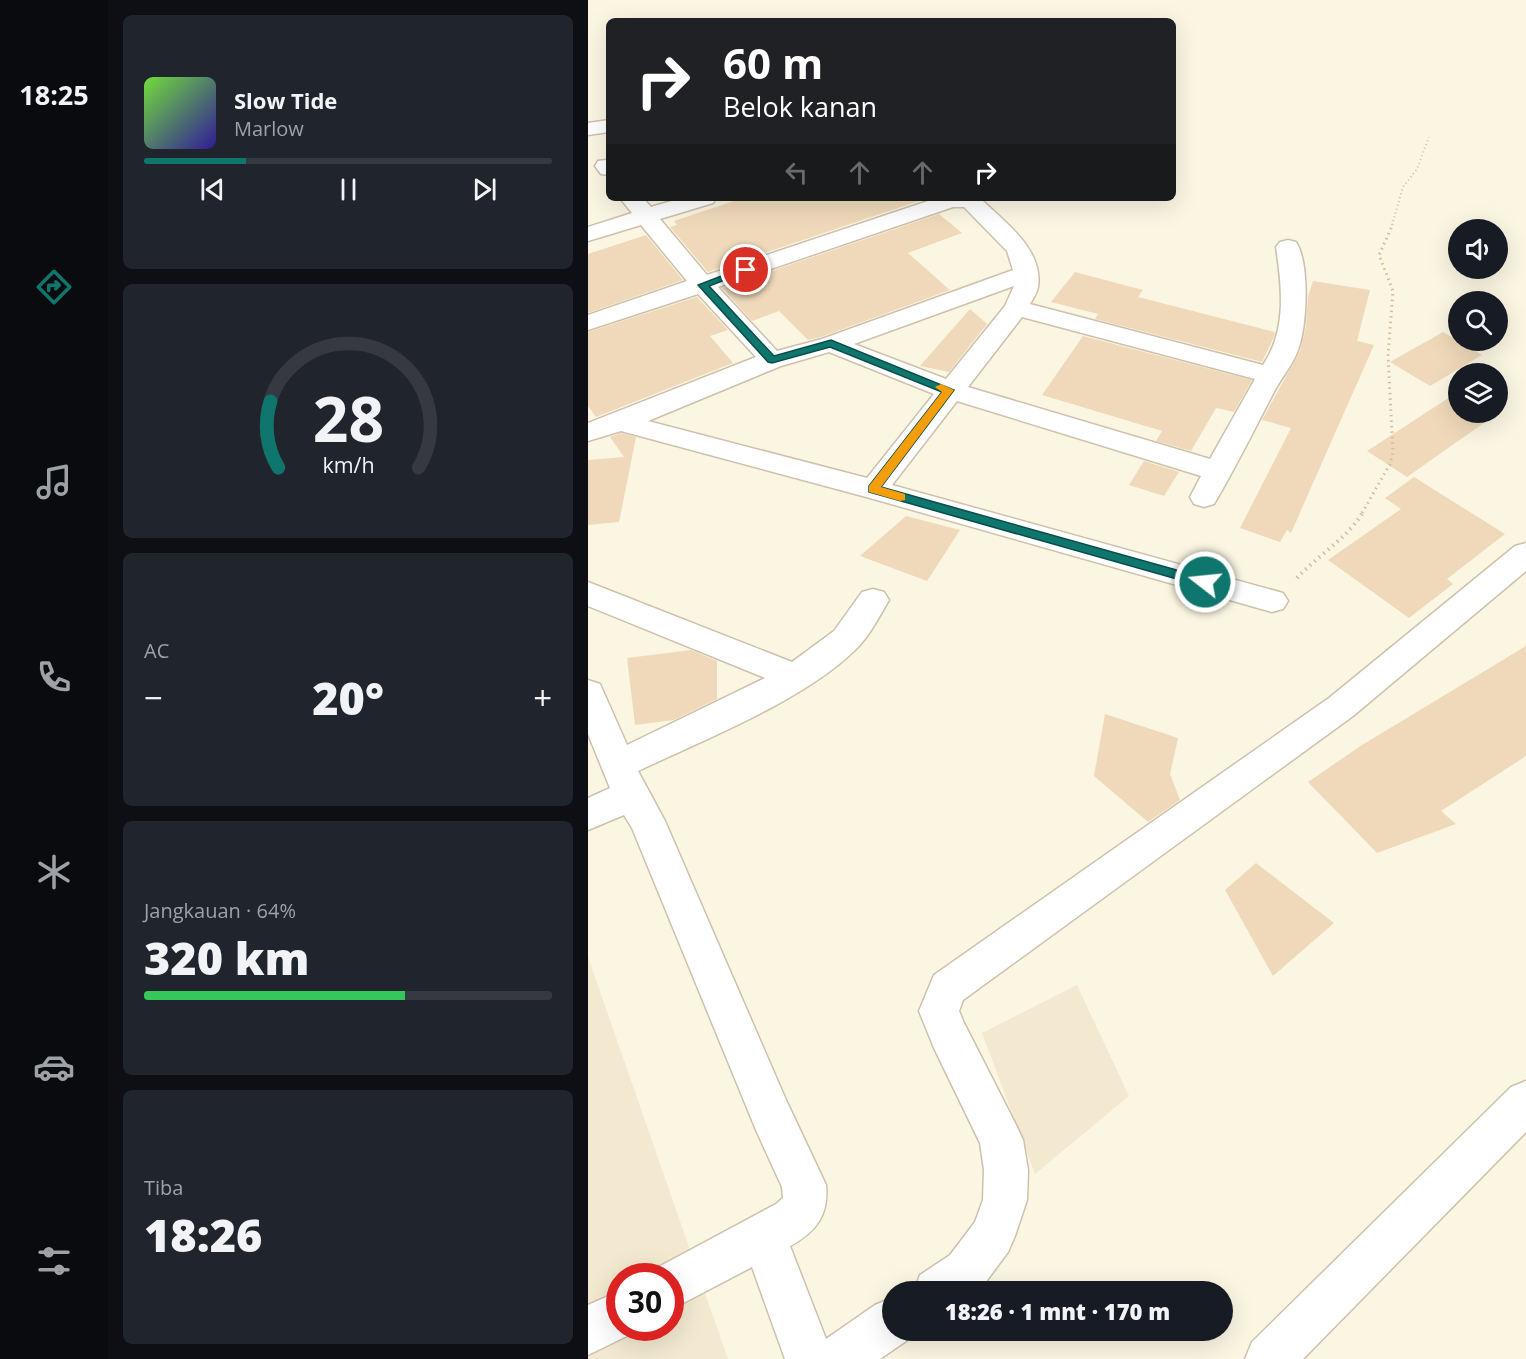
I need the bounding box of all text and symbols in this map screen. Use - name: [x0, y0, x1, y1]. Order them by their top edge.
- text: 60 m: [723, 34, 823, 91]
- icon: right: [624, 42, 702, 120]
- text: 18:25: [19, 76, 89, 113]
- text: Slow Tide: [234, 85, 337, 115]
- text: Belok kanan: [723, 88, 877, 125]
- text: Marlow: [234, 115, 304, 142]
- icon: left: [780, 156, 813, 189]
- icon: ahead: [843, 156, 876, 189]
- icon: ahead: [906, 156, 939, 189]
- icon: right: [969, 156, 1002, 189]
- icon: previous: [196, 173, 229, 206]
- icon: pause: [332, 173, 365, 206]
- icon: next: [468, 173, 501, 206]
- map controls: [1448, 219, 1508, 423]
- button: sound: [1448, 219, 1508, 279]
- pin: [720, 244, 771, 295]
- icon: arrive: [729, 253, 762, 286]
- icon: directions: [33, 266, 75, 308]
- button: search: [1448, 291, 1508, 351]
- button: layers: [1448, 363, 1508, 423]
- text: 28: [312, 375, 384, 460]
- text: km/h: [322, 450, 374, 479]
- icon: music: [33, 461, 75, 503]
- position arrow: [1173, 550, 1237, 614]
- text: AC: [144, 637, 169, 664]
- icon: phone: [33, 656, 75, 698]
- text: 20°: [312, 667, 384, 728]
- text: −: [144, 675, 163, 720]
- text: +: [533, 675, 552, 720]
- icon: climate: [33, 851, 75, 893]
- text: Jangkauan · 64%: [144, 897, 296, 924]
- text: 320 km: [144, 927, 309, 988]
- icon: car: [33, 1046, 75, 1088]
- text: Tiba: [144, 1174, 183, 1201]
- text: 18:26: [144, 1204, 262, 1265]
- icon: filters: [33, 1240, 75, 1282]
- speed limit sign: 30: [606, 1263, 684, 1341]
- text: 18:26 · 1 mnt · 170 m: [945, 1296, 1170, 1326]

